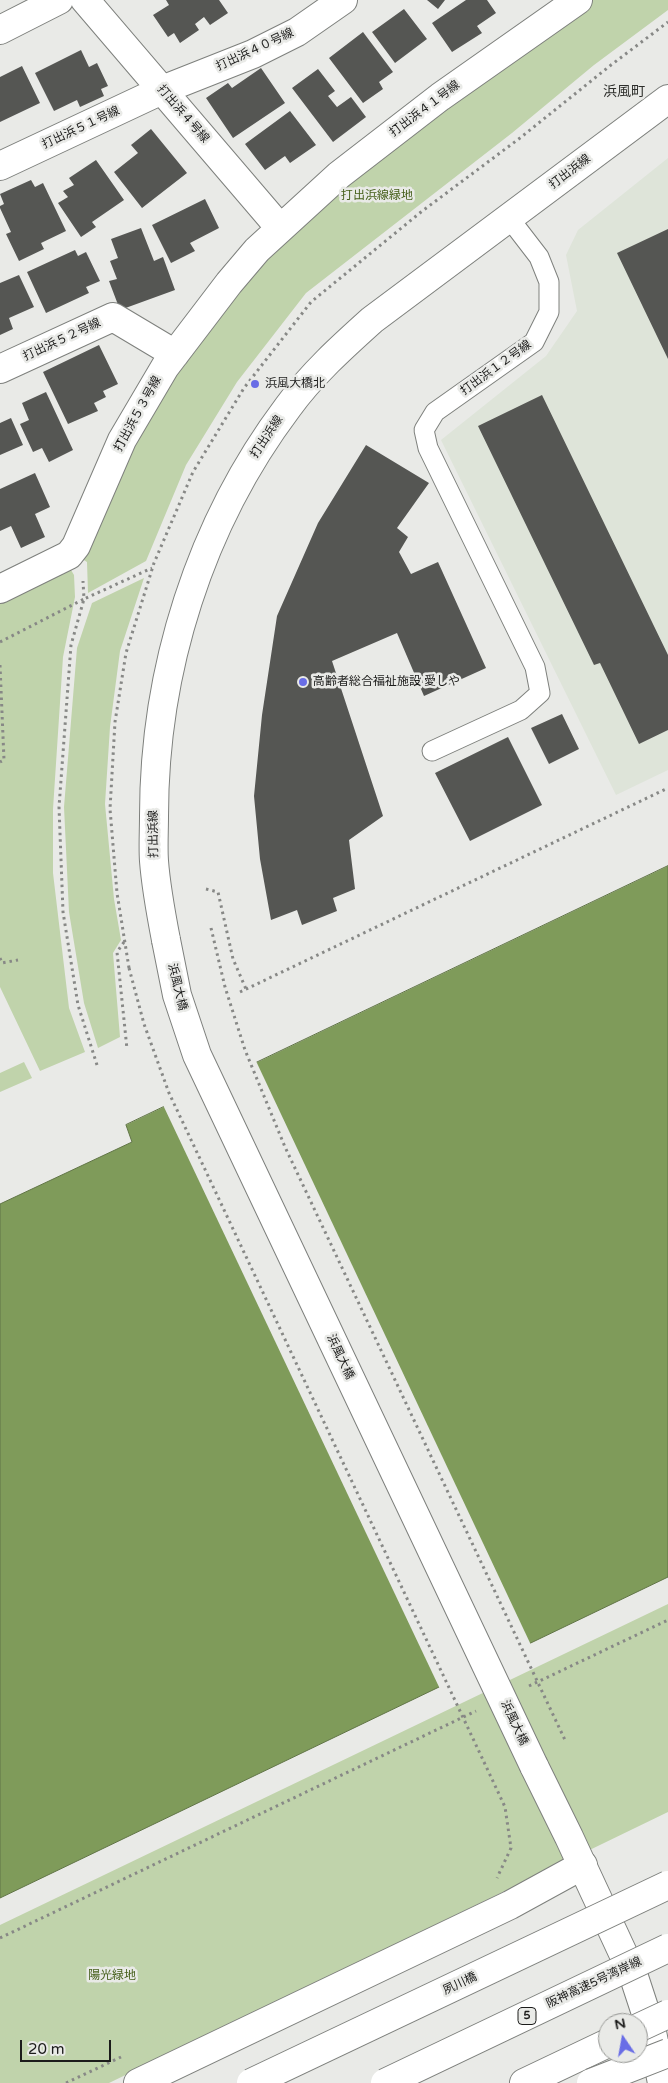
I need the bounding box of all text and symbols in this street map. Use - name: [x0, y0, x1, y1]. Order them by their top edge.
- street label: 打出浜４０号線: [214, 26, 296, 74]
- street label: 打出浜４１号線: [387, 78, 463, 140]
- street label: 打出浜４号線: [154, 82, 212, 146]
- district label: 浜風町: [603, 84, 645, 100]
- street label: 打出浜５１号線: [40, 104, 122, 152]
- street label: 打出浜線: [546, 152, 594, 192]
- park label: 打出浜線緑地: [341, 189, 413, 203]
- street label: 打出浜５２号線: [21, 316, 103, 364]
- street label: 打出浜１２号線: [458, 337, 534, 399]
- street label: 打出浜５３号線: [111, 374, 165, 454]
- place label: 浜風大橋北: [265, 377, 325, 391]
- marker: 浜風大橋北: [249, 378, 261, 390]
- street label: 打出浜線: [248, 413, 286, 461]
- place label: 高齢者総合福祉施設 愛しや: [313, 675, 460, 689]
- marker: 高齢者総合福祉施設 愛しや: [297, 676, 309, 688]
- street label: 打出浜線: [146, 810, 162, 858]
- street label: 浜風大橋: [164, 962, 190, 1012]
- street label: 浜風大橋: [323, 1332, 357, 1382]
- street label: 浜風大橋: [497, 1698, 531, 1748]
- street label: 阪神高速5号湾岸線: [544, 1955, 644, 2011]
- park label: 陽光緑地: [88, 1969, 136, 1983]
- street label: 夙川橋: [441, 1970, 479, 1998]
- road number: 5: [518, 2008, 536, 2024]
- north arrow: [598, 2013, 648, 2063]
- text: N: [613, 2014, 627, 2033]
- scale bar: [22, 2030, 114, 2062]
- text: 20 m: [28, 2040, 65, 2058]

